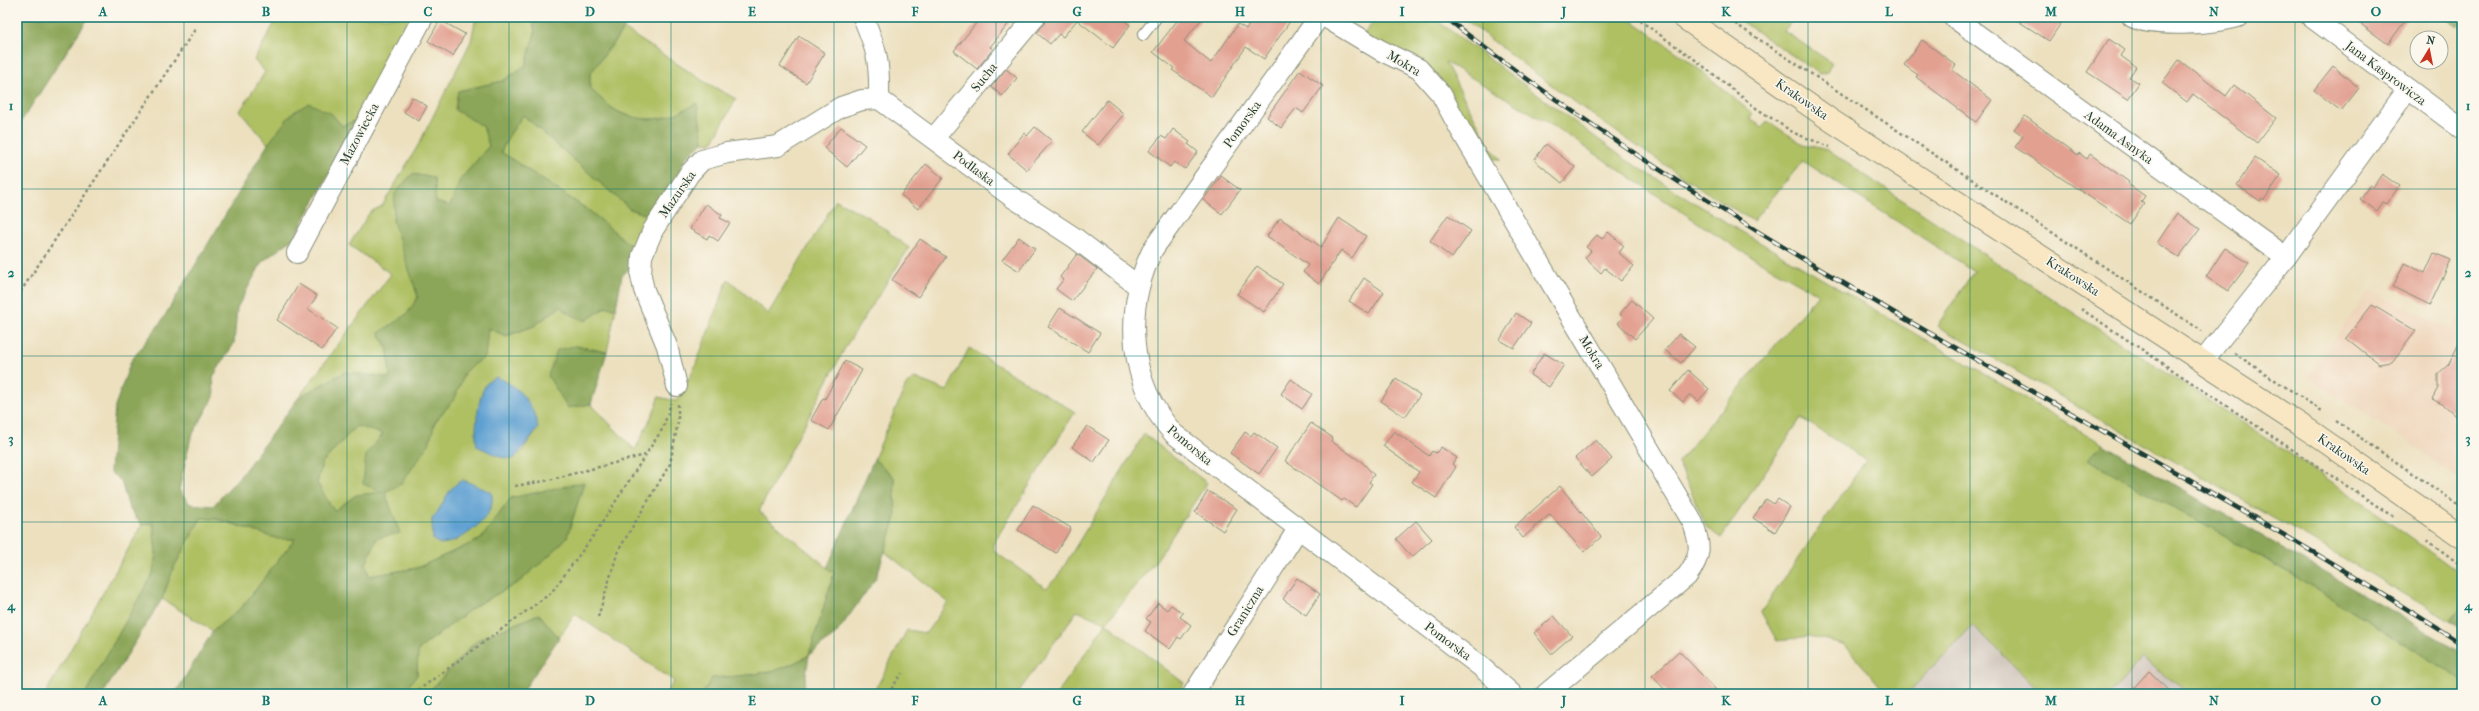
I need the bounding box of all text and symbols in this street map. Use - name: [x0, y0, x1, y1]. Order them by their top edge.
- text: A: [98, 4, 108, 19]
- text: B: [262, 4, 271, 19]
- text: C: [424, 4, 433, 19]
- text: D: [585, 4, 595, 19]
- text: E: [748, 4, 756, 19]
- text: F: [911, 4, 919, 19]
- text: G: [1072, 4, 1082, 19]
- text: H: [1235, 4, 1246, 19]
- text: I: [1399, 4, 1405, 19]
- text: J: [1560, 4, 1567, 20]
- text: K: [1721, 4, 1732, 19]
- text: L: [1885, 4, 1894, 19]
- text: M: [2044, 4, 2057, 19]
- text: N: [2209, 4, 2219, 19]
- text: O: [2371, 4, 2381, 19]
- north arrow: [2409, 30, 2449, 70]
- text: N: [2425, 34, 2437, 48]
- street label: Jana Kasprowicza: [2342, 37, 2430, 109]
- street label: Mokra: [1384, 47, 1424, 79]
- street label: Sucha: [968, 59, 1001, 95]
- street label: Krakowska: [1773, 75, 1832, 123]
- street label: Pomorska: [1220, 97, 1265, 150]
- text: 1: [9, 98, 14, 113]
- text: 1: [2466, 98, 2471, 113]
- street label: Mazowiecka: [336, 99, 382, 168]
- street label: Adama Asnyka: [2081, 107, 2157, 167]
- street label: Podlaska: [950, 147, 999, 189]
- street label: Mazurska: [655, 167, 699, 220]
- street label: Krakowska: [2043, 253, 2103, 299]
- text: 2: [8, 265, 15, 280]
- text: 2: [2465, 265, 2472, 280]
- street label: Mokra: [1576, 332, 1608, 372]
- street label: Pomorska: [1164, 422, 1216, 469]
- street label: Krakowska: [2315, 430, 2374, 478]
- text: 3: [8, 431, 14, 447]
- text: 3: [2465, 431, 2471, 447]
- street label: Graniczna: [1224, 582, 1267, 639]
- text: 4: [6, 598, 16, 614]
- text: 4: [2463, 598, 2473, 614]
- street label: Pomorska: [1422, 619, 1475, 664]
- text: A: [98, 693, 108, 708]
- text: B: [262, 693, 271, 708]
- text: C: [424, 693, 433, 708]
- text: D: [585, 693, 595, 708]
- text: E: [748, 693, 756, 708]
- text: F: [911, 693, 919, 708]
- text: G: [1072, 693, 1082, 708]
- text: H: [1235, 693, 1246, 708]
- text: I: [1399, 693, 1405, 708]
- text: J: [1560, 693, 1567, 709]
- text: K: [1721, 693, 1732, 708]
- text: L: [1885, 693, 1894, 708]
- text: M: [2044, 693, 2057, 708]
- text: N: [2209, 693, 2219, 708]
- text: O: [2371, 693, 2381, 708]

